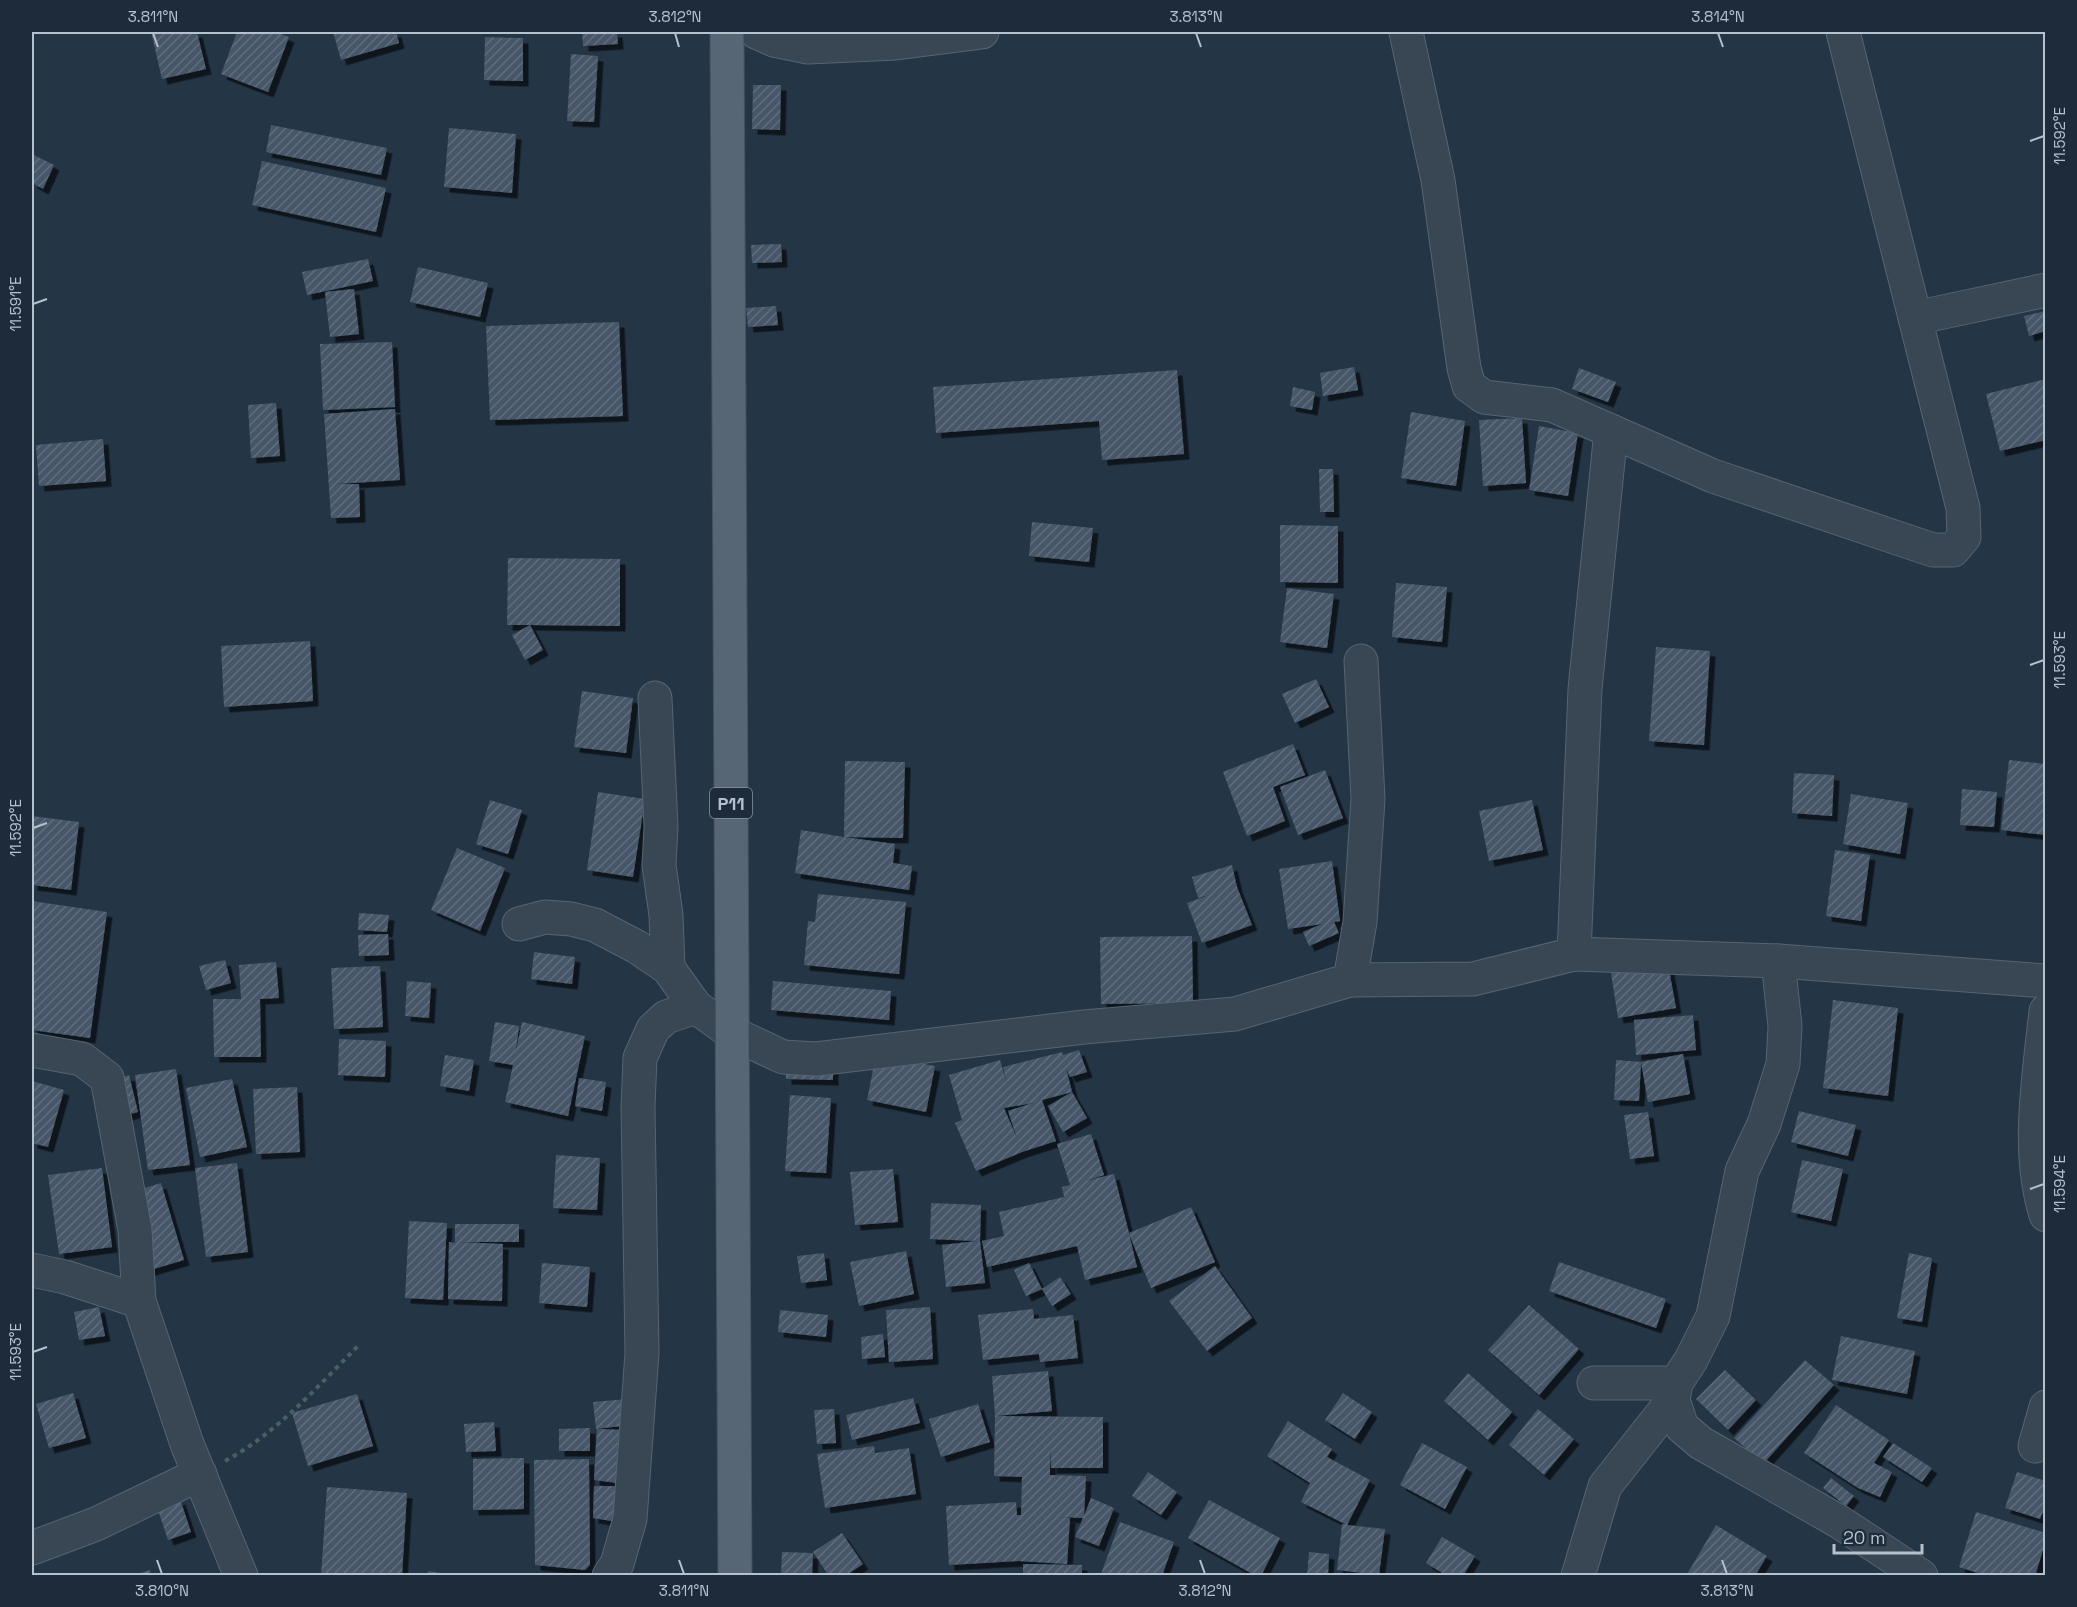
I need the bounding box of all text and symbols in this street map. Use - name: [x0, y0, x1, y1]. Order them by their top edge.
- text: 3.811°N: [128, 7, 178, 26]
- text: 3.812°N: [648, 7, 702, 26]
- text: 3.813°N: [1169, 7, 1223, 26]
- text: 3.814°N: [1691, 7, 1745, 26]
- text: 11.592°E: [2050, 107, 2069, 165]
- text: 11.591°E: [6, 277, 25, 331]
- text: 11.593°E: [2050, 631, 2069, 689]
- road number: P11: [710, 788, 752, 818]
- text: 11.592°E: [6, 799, 25, 857]
- text: 11.594°E: [2050, 1155, 2069, 1213]
- text: 11.593°E: [6, 1323, 25, 1381]
- scale bar: [1834, 1517, 1922, 1555]
- text: 20 m: [1843, 1526, 1886, 1549]
- text: 3.810°N: [135, 1581, 189, 1600]
- text: 3.811°N: [659, 1581, 709, 1600]
- text: 3.812°N: [1178, 1581, 1232, 1600]
- text: 3.813°N: [1700, 1581, 1754, 1600]

